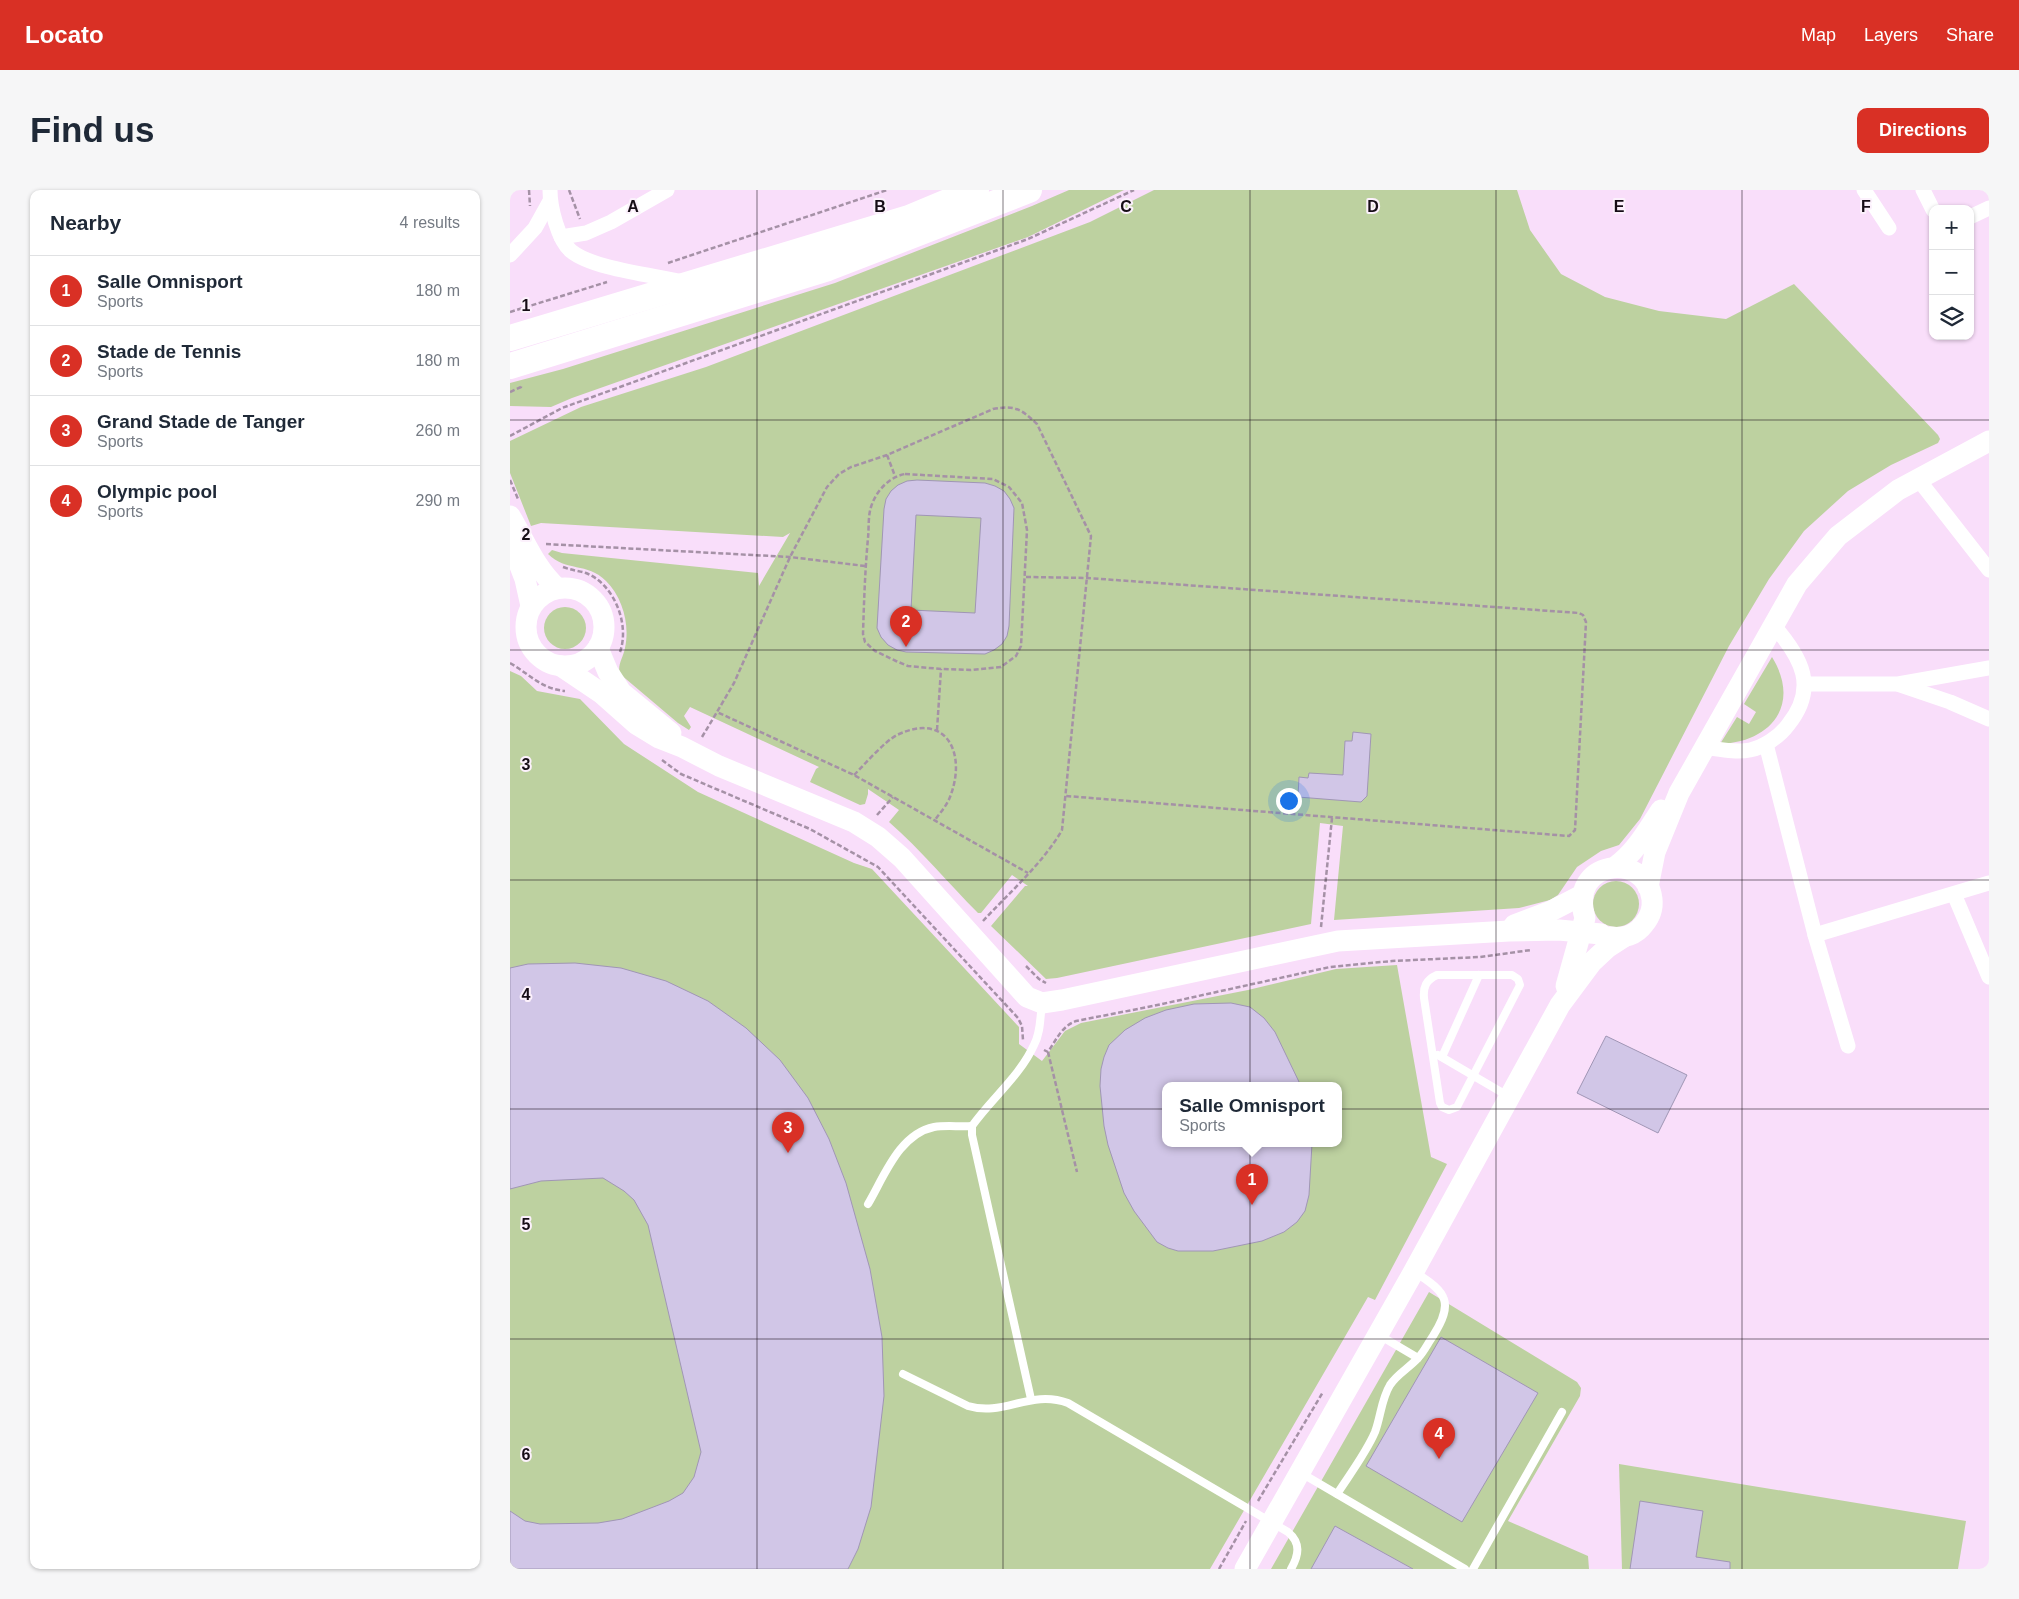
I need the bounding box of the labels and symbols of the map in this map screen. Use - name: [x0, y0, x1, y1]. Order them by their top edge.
- text: A: [627, 198, 639, 215]
- text: B: [874, 198, 886, 215]
- text: C: [1120, 198, 1132, 215]
- text: D: [1367, 198, 1379, 215]
- text: E: [1614, 198, 1625, 215]
- text: F: [1861, 198, 1871, 215]
- text: 1: [522, 297, 531, 314]
- text: 2: [522, 526, 531, 543]
- pin: 2: [890, 606, 922, 647]
- text: 3: [522, 756, 531, 773]
- your location: [1276, 788, 1302, 814]
- text: 4: [522, 986, 531, 1003]
- pin: 3: [772, 1112, 804, 1153]
- pin: 1: [1236, 1164, 1268, 1205]
- text: 5: [522, 1216, 531, 1233]
- pin: 4: [1423, 1418, 1455, 1459]
- text: 6: [522, 1446, 531, 1463]

